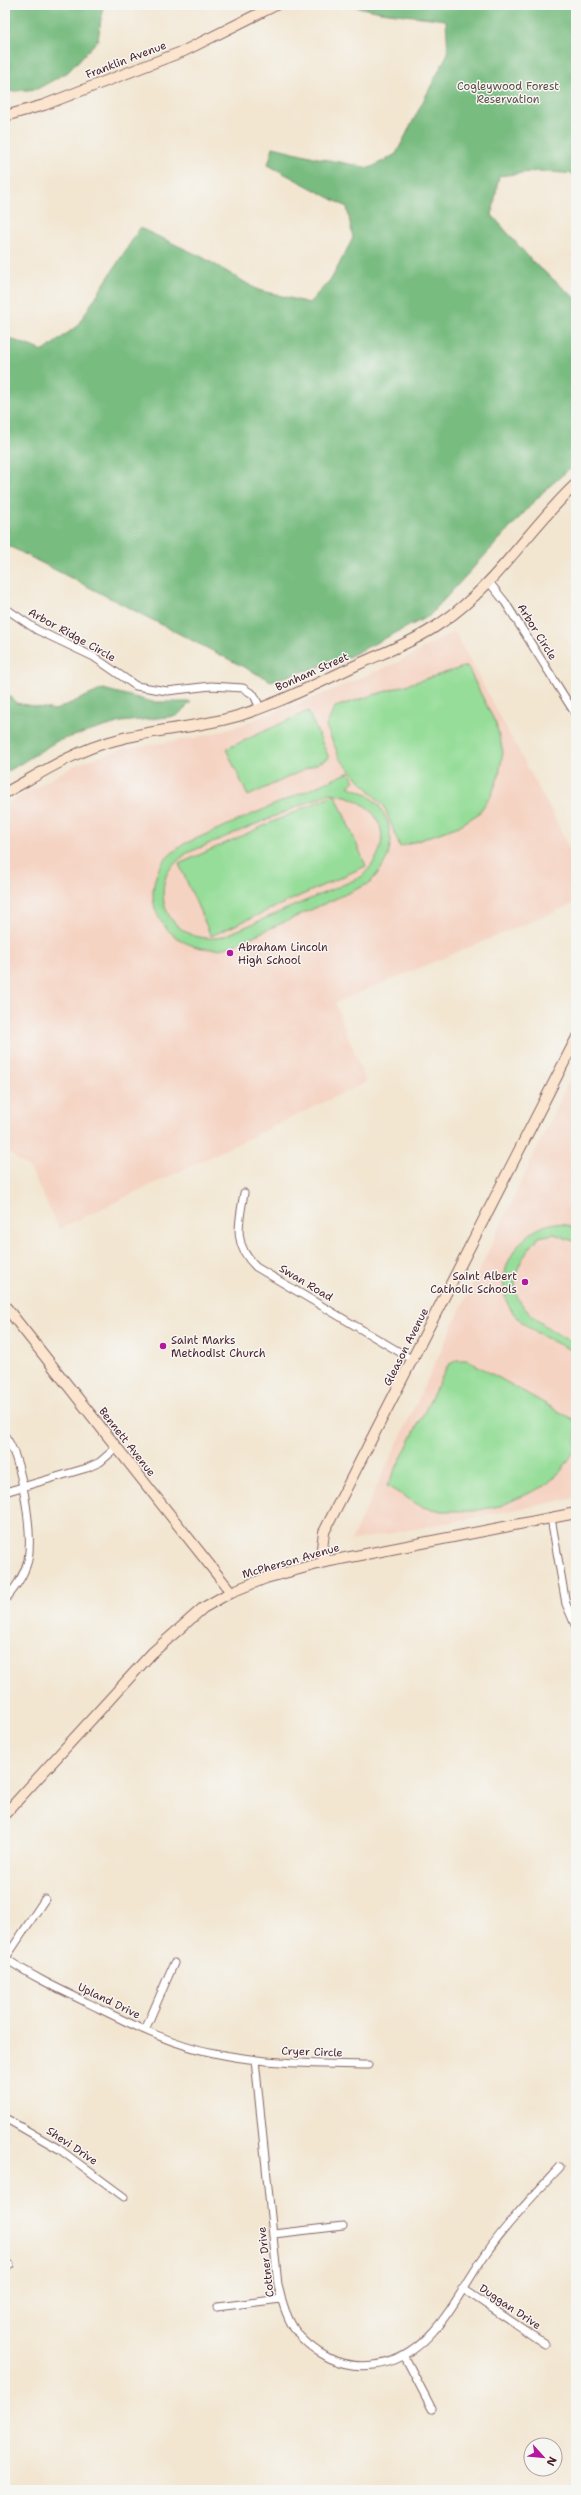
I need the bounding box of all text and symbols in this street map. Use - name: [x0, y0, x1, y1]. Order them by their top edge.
- street label: Franklin Avenue: [83, 38, 169, 82]
- park label: Cogleywood Forest Reservation: [457, 79, 559, 107]
- street label: Arbor Circle: [514, 601, 560, 663]
- street label: Arbor Ridge Circle: [26, 605, 118, 665]
- street label: Bonham Street: [273, 649, 351, 695]
- place label: Abraham Lincoln High School: [238, 940, 328, 968]
- marker: Abraham Lincoln High School: [225, 948, 235, 958]
- street label: Swan Road: [276, 1261, 336, 1305]
- place label: Saint Albert Catholic Schools: [430, 1269, 517, 1297]
- marker: Saint Albert Catholic Schools: [520, 1277, 530, 1287]
- street label: Gleason Avenue: [380, 1305, 432, 1389]
- place label: Saint Marks Methodist Church: [171, 1333, 266, 1361]
- marker: Saint Marks Methodist Church: [158, 1341, 168, 1351]
- street label: Bennett Avenue: [95, 1404, 159, 1480]
- street label: McPherson Avenue: [241, 1540, 341, 1582]
- street label: Upland Drive: [75, 1979, 143, 2023]
- street label: Cryer Circle: [281, 2043, 343, 2061]
- street label: Shevi Drive: [44, 2123, 100, 2169]
- street label: Cottner Drive: [254, 2226, 278, 2298]
- street label: Duggan Drive: [476, 2281, 544, 2333]
- north arrow: [523, 2437, 563, 2477]
- text: N: [543, 2454, 560, 2469]

